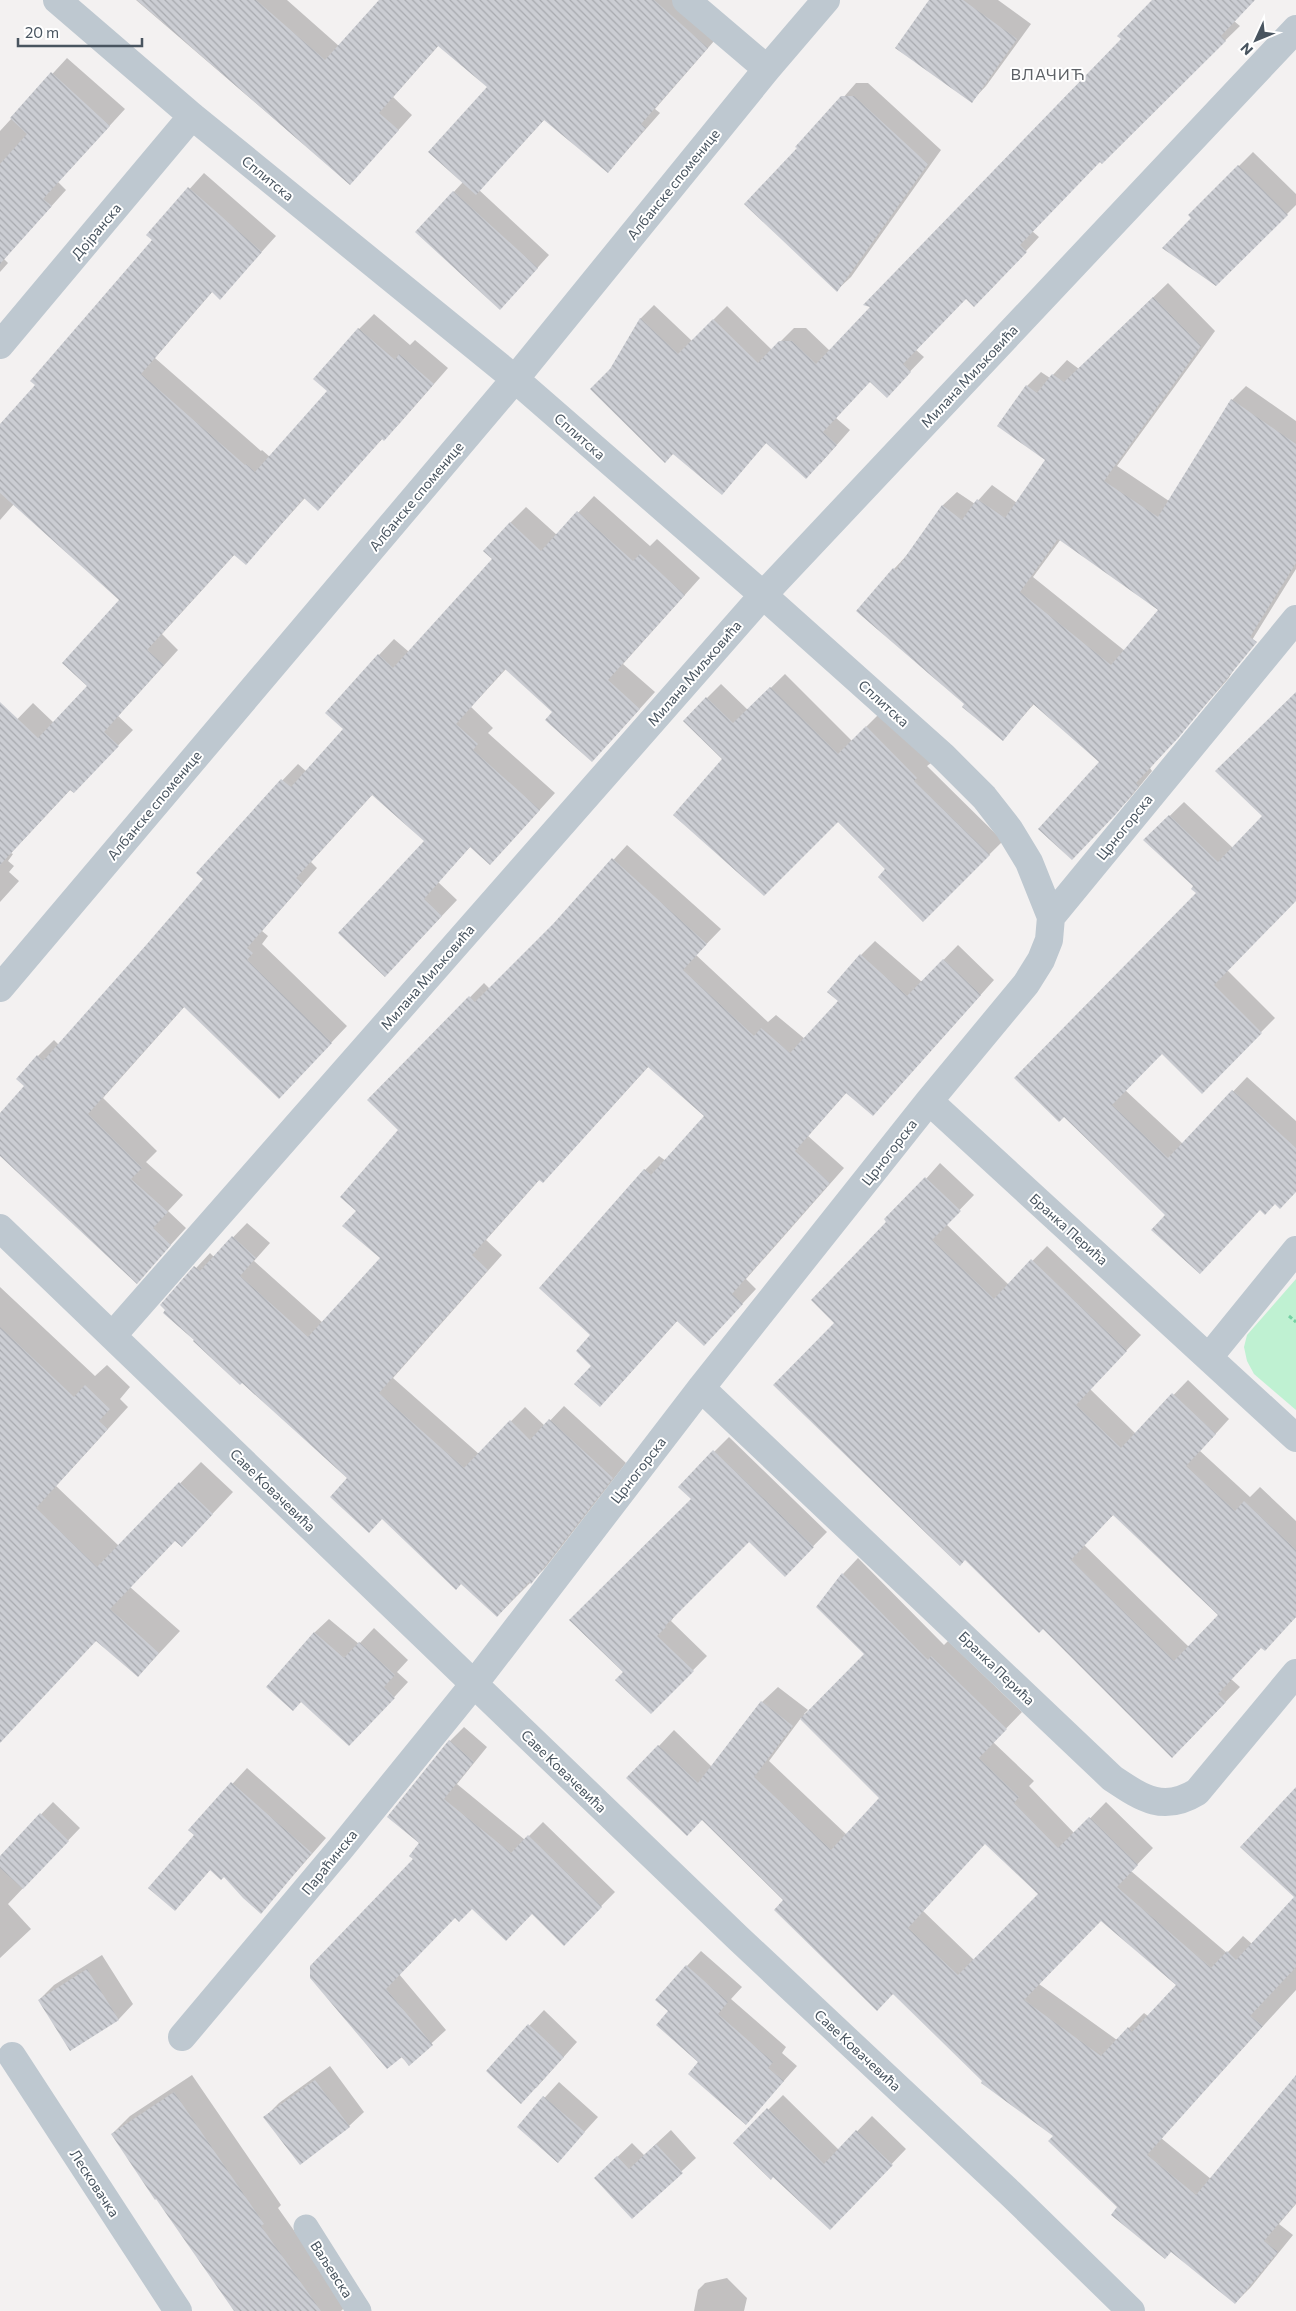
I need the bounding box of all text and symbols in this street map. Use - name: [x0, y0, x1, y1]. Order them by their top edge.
- scale bar: [18, 15, 141, 47]
- north arrow: [1231, 15, 1281, 65]
- text: 20 m: [25, 23, 59, 41]
- text: N: [1237, 40, 1256, 59]
- district label: ВЛАЧИЋ: [1011, 64, 1085, 83]
- street label: Албанске споменице: [623, 125, 723, 243]
- street label: Сплитска: [239, 152, 297, 204]
- street label: Дојранска: [68, 199, 124, 263]
- street label: Милана Миљковића: [917, 321, 1021, 431]
- street label: Сплитска: [551, 409, 609, 463]
- street label: Албанске споменице: [365, 438, 467, 554]
- street label: Милана Миљковића: [644, 617, 744, 729]
- street label: Сплитска: [855, 676, 913, 730]
- street label: Албанске споменице: [103, 747, 205, 863]
- street label: Црногорска: [1092, 791, 1156, 863]
- street label: Милана Миљковића: [377, 921, 477, 1033]
- street label: Црногорска: [858, 1115, 920, 1189]
- street label: Бранка Перића: [1027, 1190, 1111, 1268]
- street label: Црногорска: [607, 1433, 669, 1507]
- street label: Саве Ковачевића: [227, 1445, 319, 1535]
- street label: Бранка Перића: [956, 1628, 1038, 1708]
- street label: Саве Ковачевића: [518, 1726, 610, 1816]
- street label: Параћинска: [298, 1826, 360, 1898]
- street label: Саве Ковачевића: [811, 2006, 905, 2094]
- street label: Лесковачка: [67, 2146, 123, 2220]
- street label: Ваљевска: [307, 2237, 357, 2301]

